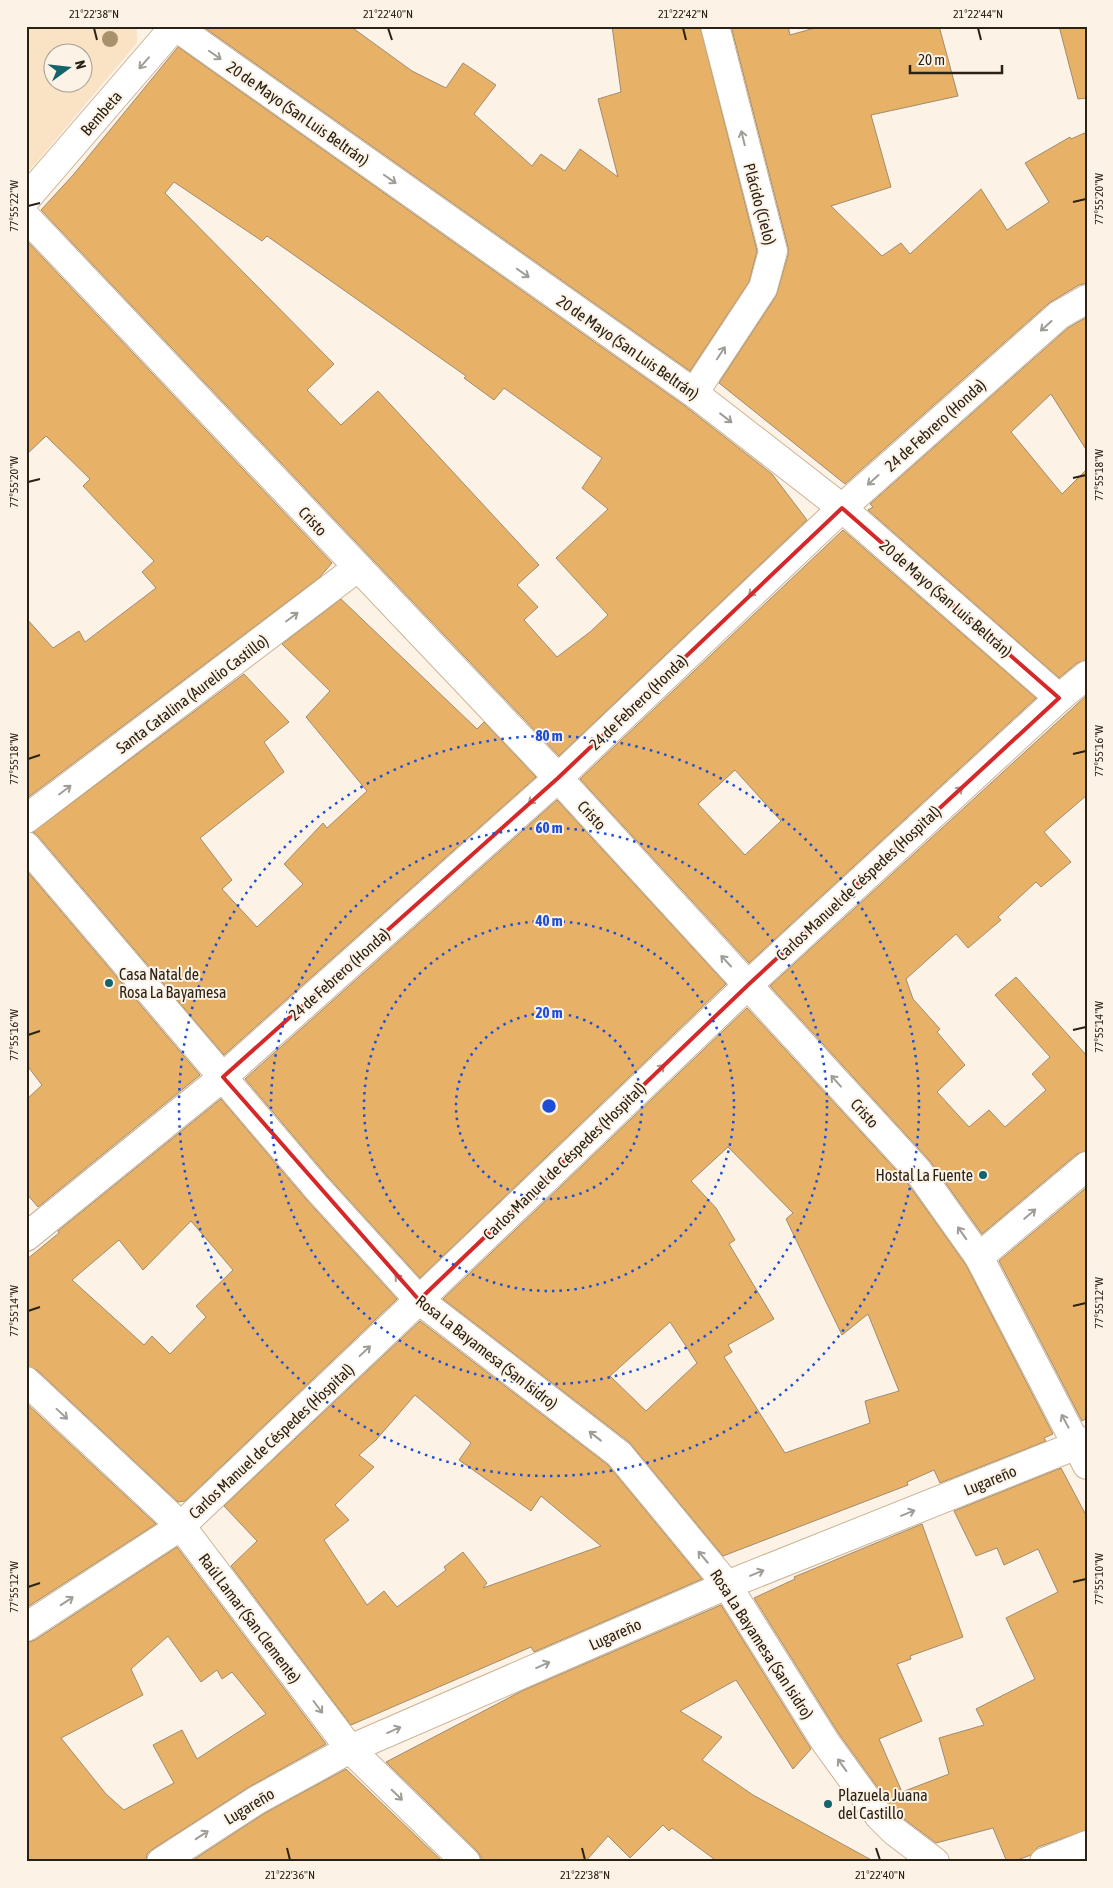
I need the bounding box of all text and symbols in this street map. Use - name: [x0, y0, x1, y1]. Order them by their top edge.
- text: 21°22'38"N: [69, 7, 119, 21]
- text: 21°22'40"N: [363, 7, 413, 21]
- text: 21°22'42"N: [658, 7, 708, 21]
- text: 21°22'44"N: [953, 7, 1003, 21]
- north arrow: [42, 42, 92, 92]
- scale bar: [910, 42, 1003, 74]
- one-way arrow: [208, 50, 222, 60]
- text: 20 m: [918, 51, 945, 68]
- one-way arrow: [138, 57, 149, 70]
- street label: 20 de Mayo (San Luis Beltrán): [223, 57, 373, 170]
- text: N: [72, 59, 89, 71]
- street label: Bembeta: [77, 87, 125, 139]
- one-way arrow: [738, 130, 747, 146]
- street label: Plácido (Cielo): [739, 161, 780, 247]
- text: 77°55'20"W: [1092, 173, 1106, 225]
- one-way arrow: [383, 174, 397, 184]
- text: 77°55'22"W: [7, 180, 21, 232]
- one-way arrow: [516, 268, 530, 278]
- street label: 20 de Mayo (San Luis Beltrán): [553, 291, 703, 404]
- one-way arrow: [1040, 320, 1053, 331]
- one-way arrow: [716, 346, 726, 360]
- street label: 24 de Febrero (Honda): [881, 375, 990, 476]
- one-way arrow: [719, 413, 732, 424]
- text: 77°55'18"W: [1092, 449, 1106, 501]
- text: 77°55'20"W: [7, 456, 21, 508]
- one-way arrow: [866, 475, 879, 486]
- street label: Cristo: [295, 503, 331, 539]
- street label: 20 de Mayo (San Luis Beltrán): [876, 536, 1016, 661]
- one-way arrow: [748, 585, 761, 597]
- one-way arrow: [285, 612, 298, 623]
- street label: Santa Catalina (Aurelio Castillo): [113, 631, 272, 758]
- street label: 24 de Febrero (Honda): [585, 651, 691, 754]
- text: 77°55'16"W: [1092, 725, 1106, 777]
- text: 80 m: [536, 727, 563, 744]
- text: 77°55'18"W: [7, 733, 21, 785]
- one-way arrow: [58, 784, 71, 795]
- one-way arrow: [951, 786, 964, 798]
- one-way arrow: [528, 793, 541, 805]
- street label: Cristo: [574, 797, 610, 833]
- street label: Carlos Manuel de Céspedes (Hospital): [772, 802, 945, 965]
- text: 60 m: [536, 819, 563, 836]
- text: 40 m: [535, 912, 563, 929]
- street label: 24 de Febrero (Honda): [285, 924, 394, 1025]
- one-way arrow: [720, 955, 732, 967]
- place label: Casa Natal de Rosa La Bayamesa: [119, 965, 226, 1002]
- marker: Casa Natal de Rosa La Bayamesa: [103, 977, 115, 989]
- text: 77°55'14"W: [1092, 1001, 1106, 1053]
- text: 20 m: [536, 1004, 563, 1021]
- text: 77°55'16"W: [7, 1009, 21, 1061]
- one-way arrow: [653, 1064, 666, 1076]
- one-way arrow: [830, 1075, 842, 1087]
- street label: Carlos Manuel de Céspedes (Hospital): [479, 1079, 650, 1244]
- street label: Cristo: [847, 1095, 883, 1131]
- centre of rings: [540, 1097, 558, 1115]
- place label: Hostal La Fuente: [875, 1166, 973, 1184]
- marker: Hostal La Fuente: [977, 1169, 989, 1181]
- one-way arrow: [1023, 1209, 1036, 1220]
- one-way arrow: [957, 1226, 967, 1240]
- one-way arrow: [395, 1273, 406, 1286]
- text: 77°55'12"W: [1092, 1277, 1106, 1329]
- text: 77°55'14"W: [7, 1285, 21, 1337]
- street label: Rosa La Bayamesa (San Isidro): [412, 1291, 561, 1414]
- one-way arrow: [359, 1345, 371, 1357]
- street label: Carlos Manuel de Céspedes (Hospital): [185, 1360, 358, 1523]
- one-way arrow: [55, 1408, 68, 1420]
- one-way arrow: [1060, 1414, 1069, 1429]
- one-way arrow: [588, 1431, 602, 1441]
- street label: Lugareño: [961, 1461, 1019, 1500]
- one-way arrow: [900, 1508, 915, 1517]
- street label: Raúl Lamar (San Clemente): [195, 1550, 305, 1687]
- one-way arrow: [698, 1550, 709, 1563]
- text: 77°55'10"W: [1092, 1553, 1106, 1605]
- text: 77°55'12"W: [7, 1561, 21, 1613]
- street label: Rosa La Bayamesa (San Isidro): [706, 1566, 817, 1723]
- one-way arrow: [749, 1568, 764, 1577]
- one-way arrow: [60, 1595, 74, 1606]
- street label: Lugareño: [586, 1615, 644, 1654]
- one-way arrow: [535, 1660, 550, 1670]
- one-way arrow: [312, 1700, 323, 1713]
- one-way arrow: [386, 1724, 401, 1734]
- one-way arrow: [836, 1758, 847, 1772]
- street label: Lugareño: [221, 1784, 278, 1829]
- place label: Plazuela Juana del Castillo: [838, 1786, 928, 1822]
- one-way arrow: [391, 1789, 404, 1801]
- marker: Plazuela Juana del Castillo: [822, 1798, 834, 1810]
- one-way arrow: [194, 1830, 208, 1840]
- text: 21°22'36"N: [265, 1868, 315, 1882]
- text: 21°22'38"N: [560, 1868, 610, 1882]
- text: 21°22'40"N: [855, 1868, 905, 1882]

